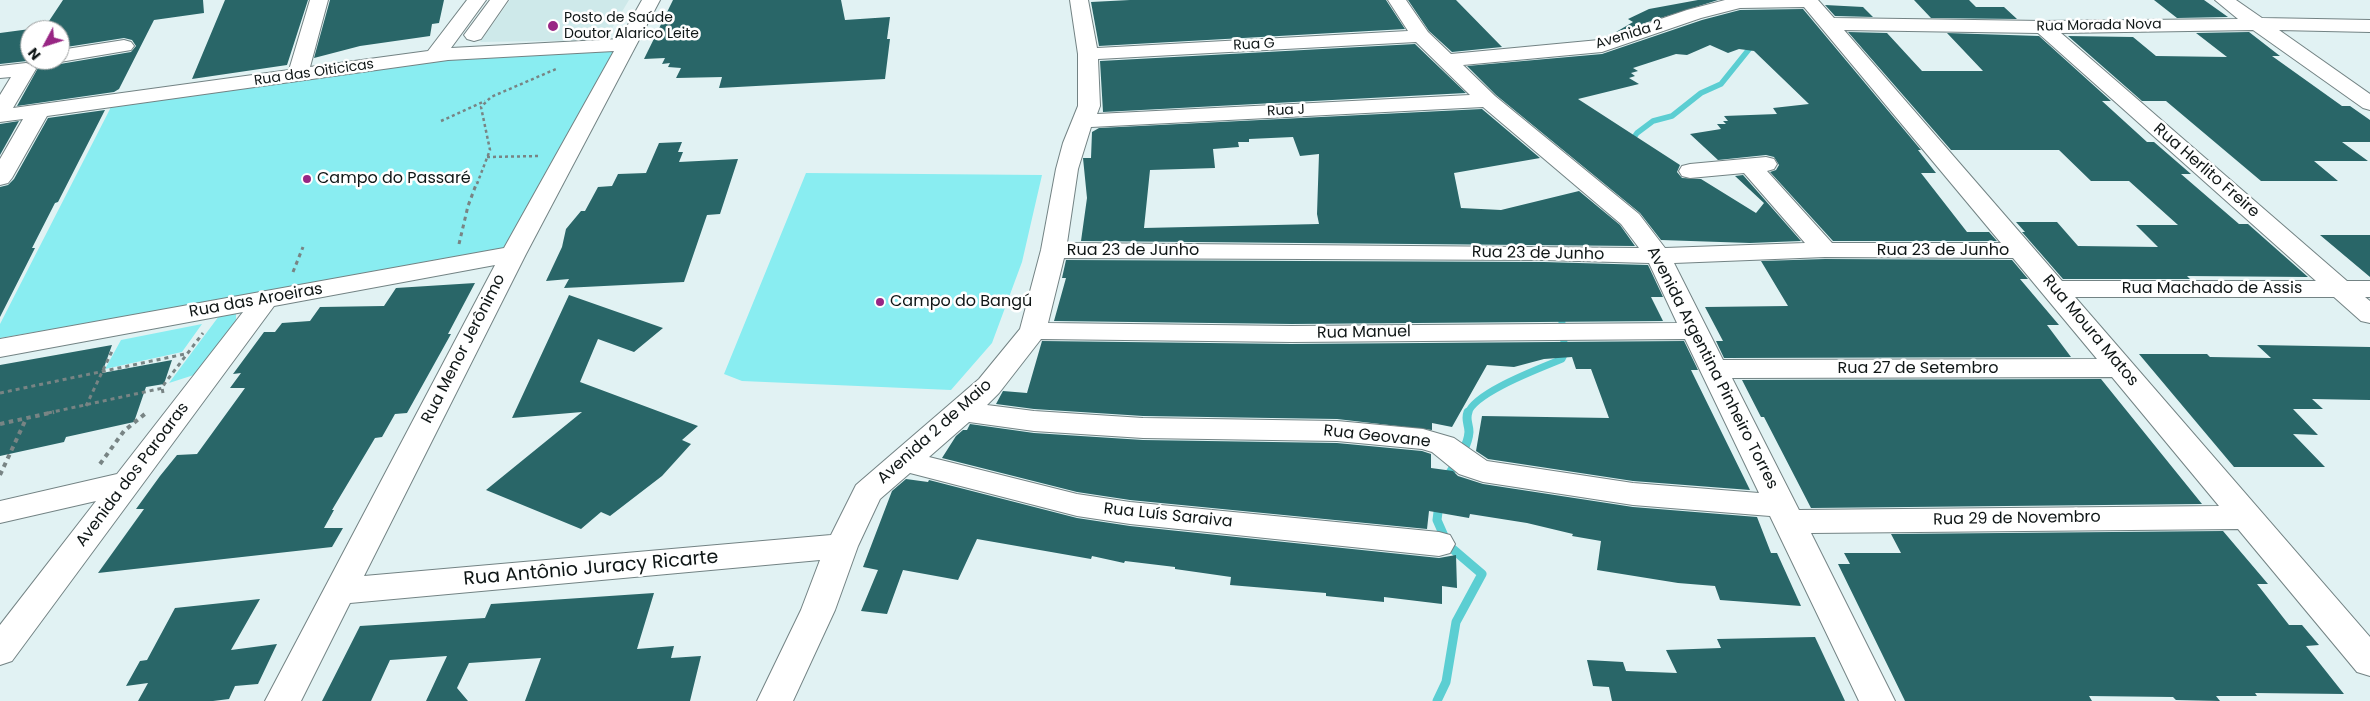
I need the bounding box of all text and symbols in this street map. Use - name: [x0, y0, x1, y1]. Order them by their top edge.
- place label: Posto de Saúde Doutor Alarico Leite: [564, 10, 699, 42]
- street label: Avenida 2: [1594, 17, 1664, 53]
- street label: Rua Morada Nova: [2036, 17, 2162, 35]
- marker: Posto de Saúde Doutor Alarico Leite: [546, 19, 560, 33]
- north arrow: [20, 20, 70, 70]
- street label: Rua G: [1233, 36, 1275, 54]
- text: N: [23, 44, 45, 64]
- street label: Rua das Oiticicas: [253, 56, 375, 90]
- street label: Rua J: [1267, 102, 1305, 120]
- street label: Rua Herlito Freire: [2149, 120, 2263, 222]
- place label: Campo do Passaré: [317, 169, 471, 189]
- marker: Campo do Passaré: [301, 173, 313, 185]
- street label: Rua 23 de Junho: [1067, 241, 1199, 261]
- street label: Rua 23 de Junho: [1877, 241, 2009, 261]
- street label: Rua 23 de Junho: [1472, 243, 1604, 265]
- street label: Avenida Argentina Pinheiro Torres: [1642, 243, 1782, 493]
- street label: Rua Menor Jerônimo: [418, 271, 510, 427]
- street label: Rua Moura Matos: [2038, 271, 2142, 391]
- street label: Rua Machado de Assis: [2122, 279, 2302, 299]
- street label: Rua das Aroeiras: [188, 280, 324, 322]
- place label: Campo do Bangú: [890, 292, 1032, 312]
- marker: Campo do Bangú: [874, 296, 886, 308]
- street label: Rua Manuel: [1317, 323, 1411, 343]
- street label: Rua 27 de Setembro: [1838, 359, 1998, 379]
- street label: Avenida 2 de Maio: [874, 376, 996, 488]
- street label: Avenida dos Paroaras: [72, 399, 194, 551]
- street label: Rua Geovane: [1322, 422, 1432, 452]
- street label: Rua Luís Saraiva: [1103, 500, 1233, 532]
- street label: Rua 29 de Novembro: [1933, 508, 2101, 530]
- street label: Rua Antônio Juracy Ricarte: [463, 547, 719, 591]

